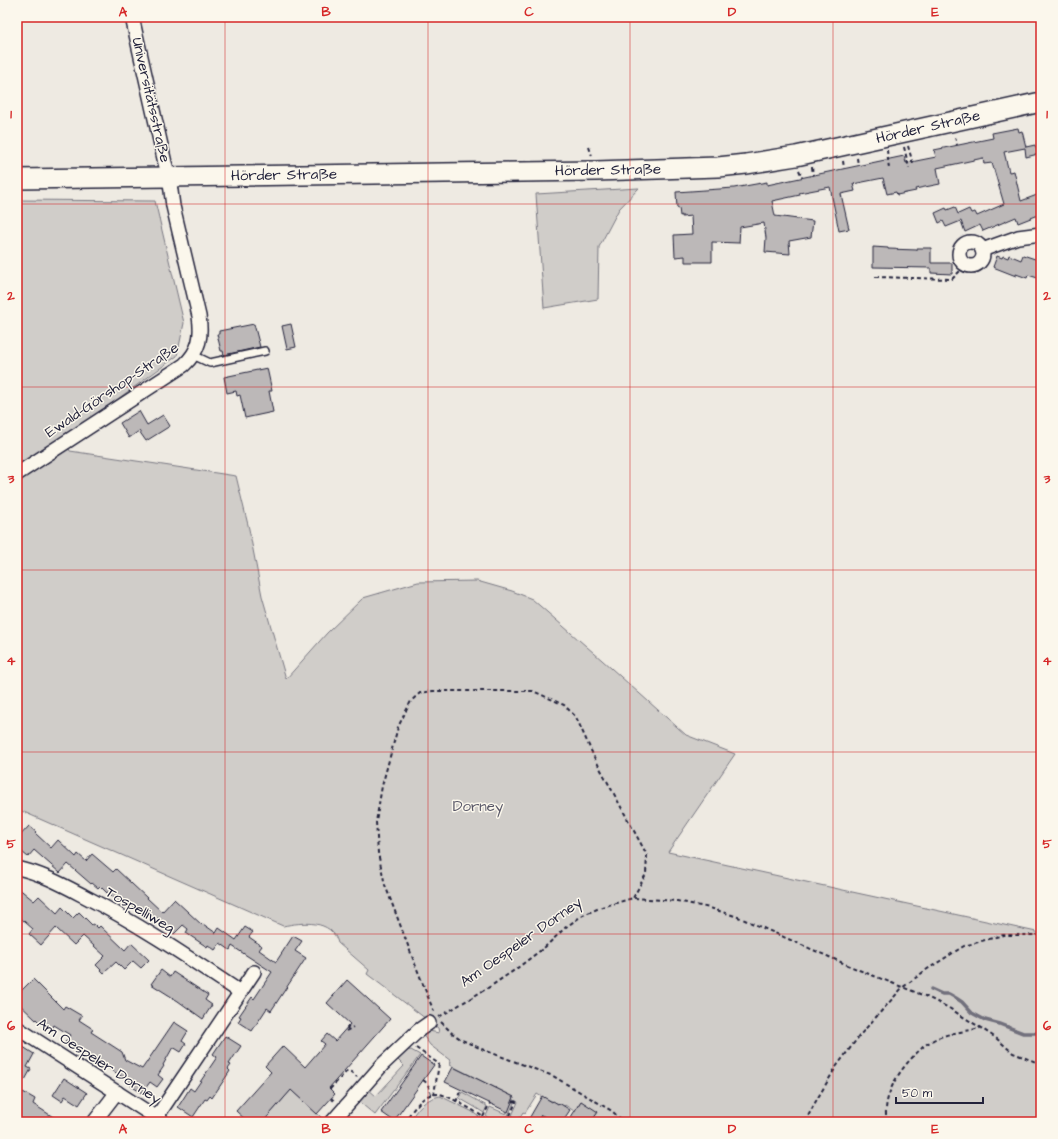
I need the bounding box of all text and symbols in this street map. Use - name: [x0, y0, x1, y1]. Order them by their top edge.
- text: A: [119, 3, 128, 21]
- text: B: [321, 3, 331, 21]
- text: C: [524, 3, 534, 21]
- text: D: [728, 3, 737, 21]
- text: E: [931, 3, 939, 21]
- street label: Universitätsstraße: [126, 35, 176, 165]
- text: 1: [10, 105, 12, 123]
- street label: Hörder Straße: [874, 105, 982, 149]
- text: 1: [1046, 105, 1048, 123]
- street label: Hörder Straße: [555, 159, 661, 181]
- street label: Hörder Straße: [231, 164, 337, 186]
- text: 2: [6, 287, 15, 305]
- text: 2: [1042, 287, 1051, 305]
- street label: Ewald-Görshop-Straße: [41, 337, 183, 443]
- text: 3: [7, 470, 15, 488]
- text: 3: [1043, 470, 1051, 488]
- text: 4: [7, 652, 16, 670]
- text: 4: [1043, 652, 1052, 670]
- park label: Dorney: [453, 796, 503, 818]
- text: 5: [6, 835, 16, 853]
- text: 5: [1042, 835, 1052, 853]
- street label: Tospelliweg: [101, 882, 179, 939]
- street label: Am Oespeler Dorney: [456, 892, 587, 993]
- street label: Am Oespeler Dorney: [32, 1013, 165, 1110]
- text: 6: [7, 1017, 16, 1035]
- text: 6: [1043, 1017, 1052, 1035]
- scale bar: [896, 1079, 983, 1105]
- text: 50 m: [902, 1085, 933, 1102]
- text: A: [119, 1120, 128, 1138]
- text: B: [321, 1120, 331, 1138]
- text: C: [524, 1120, 534, 1138]
- text: D: [728, 1120, 737, 1138]
- text: E: [931, 1120, 939, 1138]

